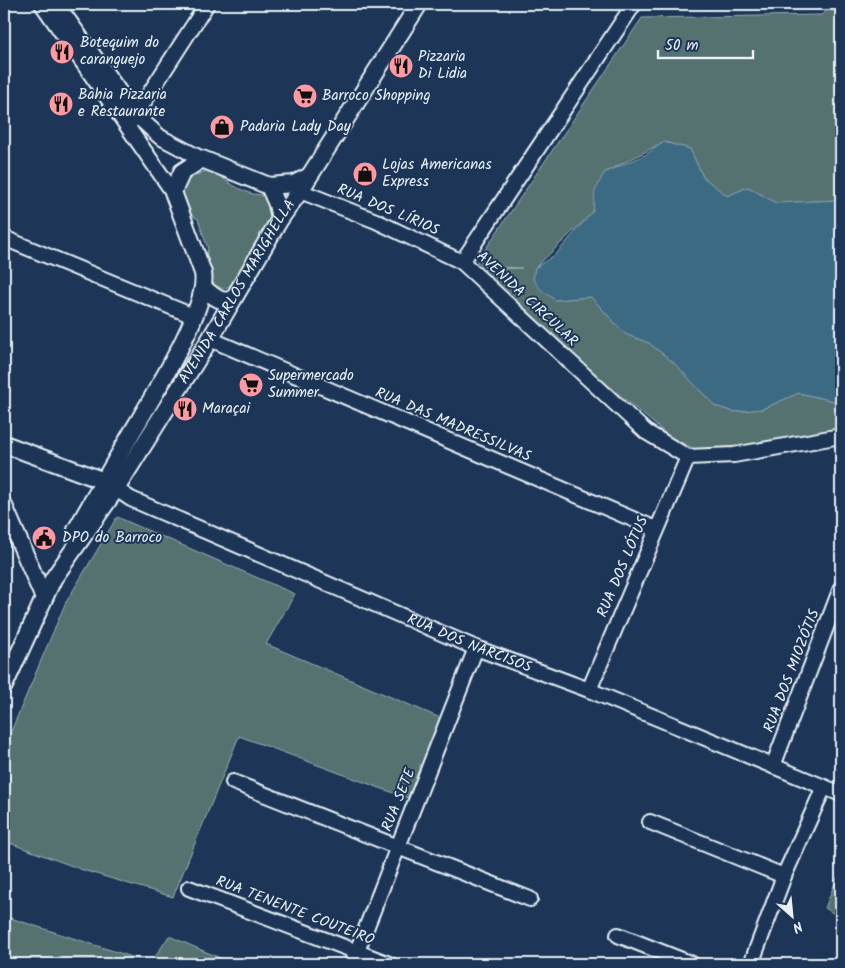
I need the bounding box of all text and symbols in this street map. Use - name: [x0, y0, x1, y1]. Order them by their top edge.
- scale bar: [658, 28, 752, 60]
- place label: Botequim do caranguejo: [80, 31, 159, 72]
- text: 50 m: [665, 34, 699, 58]
- restaurant icon: Botequim do caranguejo: [49, 39, 75, 65]
- place label: Pizzaria Di Lidia: [418, 45, 467, 86]
- restaurant icon: Pizzaria Di Lidia: [388, 53, 414, 79]
- place label: Bahia Pizzaria e Restaurante: [78, 83, 167, 124]
- supermarket icon: Barroco Shopping: [292, 83, 318, 109]
- place label: Barroco Shopping: [322, 84, 431, 108]
- restaurant icon: Bahia Pizzaria e Restaurante: [48, 91, 74, 117]
- shop icon: Padaria Lady Day: [209, 114, 235, 140]
- place label: Padaria Lady Day: [240, 115, 352, 139]
- place label: Lojas Americanas Express: [382, 153, 492, 194]
- shop icon: Lojas Americanas Express: [352, 161, 378, 187]
- street label: RUA DOS LÍRIOS: [333, 178, 443, 242]
- street label: AVENIDA CARLOS MARIGHELLA: [173, 195, 302, 389]
- street label: AVENIDA CIRCULAR: [471, 245, 584, 353]
- place label: Supermercado Summer: [268, 364, 354, 405]
- supermarket icon: Supermercado Summer: [238, 372, 264, 398]
- street label: RUA DAS MADRESSILVAS: [371, 381, 535, 469]
- restaurant icon: Maraçai: [172, 396, 198, 422]
- place label: Maraçai: [202, 397, 252, 421]
- street label: RUA DOS LÓTUS: [591, 513, 655, 621]
- public building icon: DPO do Barroco: [31, 525, 57, 551]
- place label: DPO do Barroco: [62, 526, 162, 550]
- street label: RUA DOS MIOZÓTIS: [757, 606, 827, 736]
- street label: RUA DOS NARCISOS: [403, 608, 535, 680]
- street label: RUA SETE: [375, 764, 423, 835]
- street label: RUA TENENTE COUTEIRO: [212, 870, 378, 952]
- north arrow: [768, 890, 818, 940]
- text: N: [788, 915, 806, 939]

